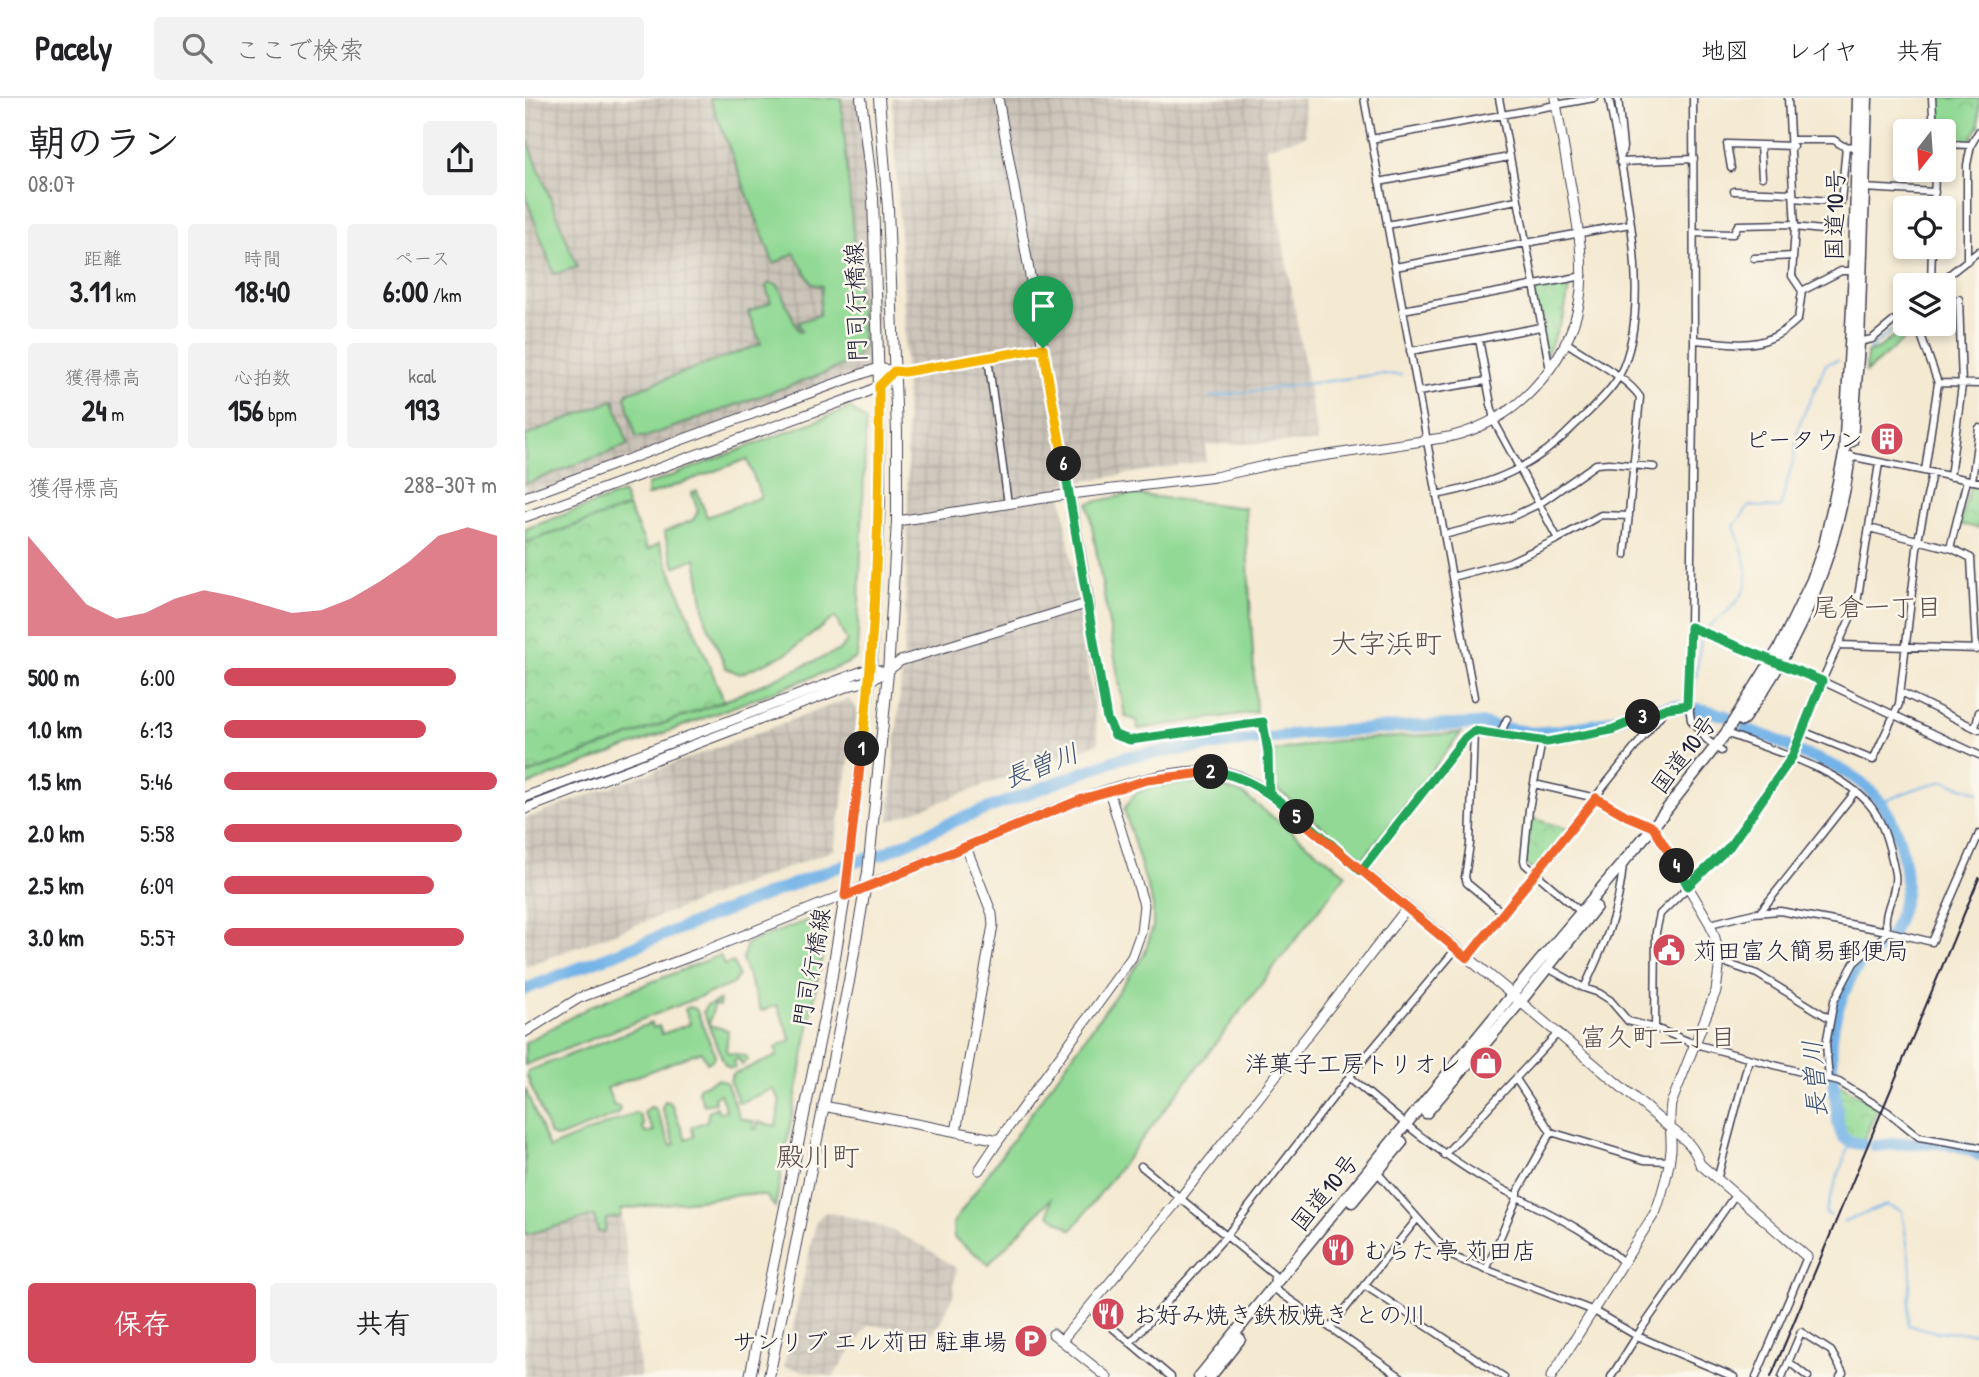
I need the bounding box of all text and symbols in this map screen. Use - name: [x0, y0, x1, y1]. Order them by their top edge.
- search box: [154, 17, 644, 80]
- text: Pacely: [35, 26, 112, 70]
- icon: search: [178, 29, 216, 67]
- text: ここで検索: [234, 32, 365, 67]
- text: 地図: [1701, 34, 1749, 66]
- text: レイヤ: [1787, 34, 1858, 66]
- text: 共有: [1896, 34, 1944, 66]
- text: 朝のラン: [28, 116, 180, 168]
- north arrow: [1893, 119, 1957, 182]
- map controls: [1893, 119, 1956, 336]
- button: share: [423, 121, 497, 195]
- text: 08:07: [28, 168, 75, 199]
- street label: 国道10号: [1817, 169, 1851, 261]
- button: locate: [1893, 196, 1956, 259]
- street label: 門司行橋線: [837, 241, 873, 363]
- text: 距離: [84, 245, 122, 271]
- text: 時間: [243, 245, 282, 271]
- text: ペース: [394, 245, 450, 271]
- text: 3.11: [69, 271, 111, 311]
- text: 18:40: [235, 271, 290, 311]
- text: 6:00: [383, 271, 428, 311]
- button: layers: [1893, 273, 1956, 336]
- pin: [1013, 276, 1073, 348]
- text: km: [111, 282, 136, 308]
- text: /km: [428, 282, 462, 308]
- icon: arrive: [1024, 287, 1062, 325]
- text: kcal: [408, 363, 436, 389]
- text: 獲得標高: [65, 364, 141, 390]
- text: 心拍数: [234, 364, 291, 390]
- text: 193: [404, 389, 440, 429]
- text: 24: [82, 390, 107, 430]
- text: 156: [228, 390, 264, 430]
- text: m: [107, 401, 124, 427]
- text: bpm: [264, 401, 297, 427]
- building icon: ピータウン: [1868, 420, 1906, 458]
- place label: ピータウン: [1745, 423, 1863, 455]
- pin: 6: [1047, 446, 1081, 482]
- text: 6: [1060, 450, 1067, 476]
- text: 288–307 m: [404, 469, 497, 500]
- text: 獲得標高: [28, 472, 120, 503]
- district label: 尾倉一丁目: [1812, 589, 1942, 624]
- district label: 大字浜町: [1330, 624, 1442, 662]
- text: 500 m: [28, 662, 79, 693]
- text: 6:00: [140, 662, 175, 693]
- pin: 3: [1625, 700, 1661, 734]
- text: 3: [1638, 703, 1647, 729]
- street label: 国道10号: [1643, 708, 1723, 800]
- text: 1.0 km: [28, 714, 82, 745]
- text: 6:13: [140, 714, 173, 745]
- pin: 1: [845, 732, 879, 766]
- text: 1: [858, 735, 865, 761]
- water label: 長曽川: [998, 735, 1084, 795]
- pin: 2: [1193, 754, 1229, 790]
- text: 2: [1206, 758, 1215, 784]
- text: 1.5 km: [28, 766, 81, 797]
- text: 5:46: [140, 766, 173, 797]
- pin: 5: [1279, 800, 1315, 834]
- text: 5: [1292, 803, 1301, 829]
- text: 2.0 km: [28, 818, 84, 849]
- text: 5:58: [140, 818, 175, 849]
- pin: 4: [1659, 848, 1695, 884]
- text: 4: [1673, 852, 1680, 878]
- text: 2.5 km: [28, 870, 84, 901]
- text: 6:09: [140, 870, 173, 901]
- street label: 門司行橋線: [785, 905, 837, 1029]
- text: 3.0 km: [28, 922, 84, 953]
- text: 5:57: [140, 922, 176, 953]
- public building icon: 苅田富久簡易郵便局: [1650, 931, 1688, 969]
- place label: 苅田富久簡易郵便局: [1693, 934, 1909, 966]
- district label: 富久町二丁目: [1580, 1019, 1736, 1054]
- water label: 長曽川: [1794, 1039, 1834, 1119]
- shop icon: 洋菓子工房トリオレ: [1467, 1044, 1505, 1082]
- place label: 洋菓子工房トリオレ: [1245, 1047, 1461, 1079]
- district label: 殿川町: [776, 1137, 860, 1175]
- street label: 国道10号: [1283, 1146, 1365, 1238]
- restaurant icon: むらた亭 苅田店: [1319, 1231, 1357, 1269]
- place label: むらた亭 苅田店: [1363, 1234, 1537, 1266]
- button: 保存: [28, 1283, 256, 1363]
- button: 共有: [270, 1283, 497, 1363]
- restaurant icon: お好み焼き鉄板焼き との川: [1089, 1295, 1127, 1333]
- place label: お好み焼き鉄板焼き との川: [1133, 1298, 1427, 1330]
- parking icon: サンリブ エル苅田 駐車場: [1012, 1322, 1050, 1360]
- place label: サンリブ エル苅田 駐車場: [732, 1325, 1007, 1357]

